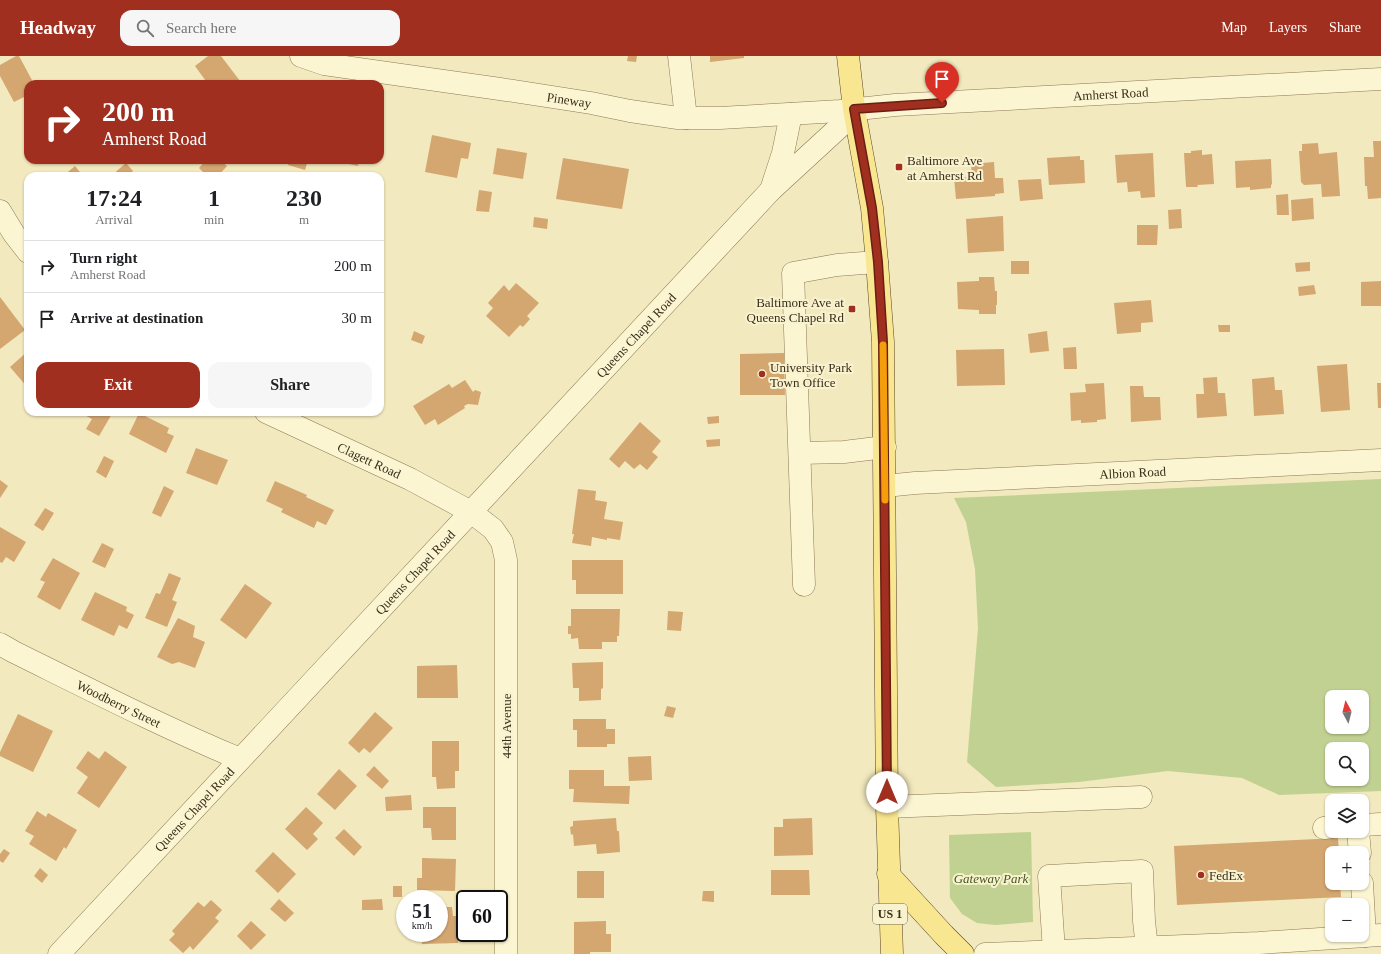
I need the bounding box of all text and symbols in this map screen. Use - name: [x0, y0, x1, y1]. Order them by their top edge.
- search box: [120, 10, 400, 46]
- text: Headway: [20, 17, 96, 38]
- icon: search: [134, 17, 156, 39]
- text: Search here: [166, 20, 236, 36]
- text: Map: [1221, 20, 1247, 35]
- text: Layers: [1269, 20, 1307, 35]
- text: Share: [1329, 20, 1361, 35]
- pin: [925, 62, 959, 103]
- icon: arrive: [931, 68, 953, 90]
- street label: Amherst Road: [1073, 84, 1149, 103]
- street label: Pineway: [546, 89, 593, 111]
- icon: right: [36, 96, 88, 148]
- text: 200 m: [102, 96, 174, 127]
- text: Amherst Road: [102, 129, 206, 149]
- place label: Baltimore Ave at Amherst Rd: [907, 153, 983, 183]
- marker: Baltimore Ave at Amherst Rd: [894, 162, 904, 172]
- text: 17:24: [86, 185, 142, 211]
- text: 1: [208, 185, 220, 211]
- text: 230: [286, 185, 322, 211]
- text: Arrival: [95, 212, 133, 227]
- text: min: [204, 212, 224, 227]
- text: m: [299, 212, 309, 227]
- text: Turn right: [70, 250, 137, 266]
- icon: right: [36, 256, 58, 278]
- text: 200 m: [334, 258, 372, 274]
- text: Amherst Road: [70, 267, 145, 282]
- street label: Queens Chapel Road: [593, 290, 679, 381]
- place label: Baltimore Ave at Queens Chapel Rd: [747, 295, 844, 325]
- marker: Baltimore Ave at Queens Chapel Rd: [847, 304, 857, 314]
- icon: arrive: [36, 308, 58, 330]
- text: Arrive at destination: [70, 310, 203, 326]
- text: 30 m: [342, 310, 372, 326]
- place label: University Park Town Office: [770, 360, 852, 390]
- button: Exit: [36, 362, 200, 408]
- button: Share: [208, 362, 372, 408]
- marker: University Park Town Office: [757, 369, 767, 379]
- street label: Clagett Road: [335, 439, 404, 482]
- street label: Albion Road: [1099, 464, 1167, 482]
- street label: Queens Chapel Road: [372, 527, 459, 618]
- street label: Woodberry Street: [74, 677, 164, 731]
- north arrow: [1325, 690, 1369, 734]
- map controls: [1325, 690, 1369, 942]
- street label: 44th Avenue: [499, 693, 514, 759]
- button: search: [1325, 742, 1369, 786]
- street label: Queens Chapel Road: [151, 764, 238, 855]
- position arrow: [866, 771, 908, 813]
- button: layers: [1325, 794, 1369, 838]
- button: +: [1325, 846, 1369, 890]
- place label: FedEx: [1209, 868, 1243, 883]
- marker: FedEx: [1196, 870, 1206, 880]
- park label: Gateway Park: [954, 871, 1029, 886]
- speed limit sign: 60: [456, 890, 508, 942]
- button: −: [1325, 898, 1369, 942]
- text: 51: [412, 900, 432, 922]
- road number: US 1: [873, 904, 907, 924]
- text: km/h: [412, 920, 432, 931]

